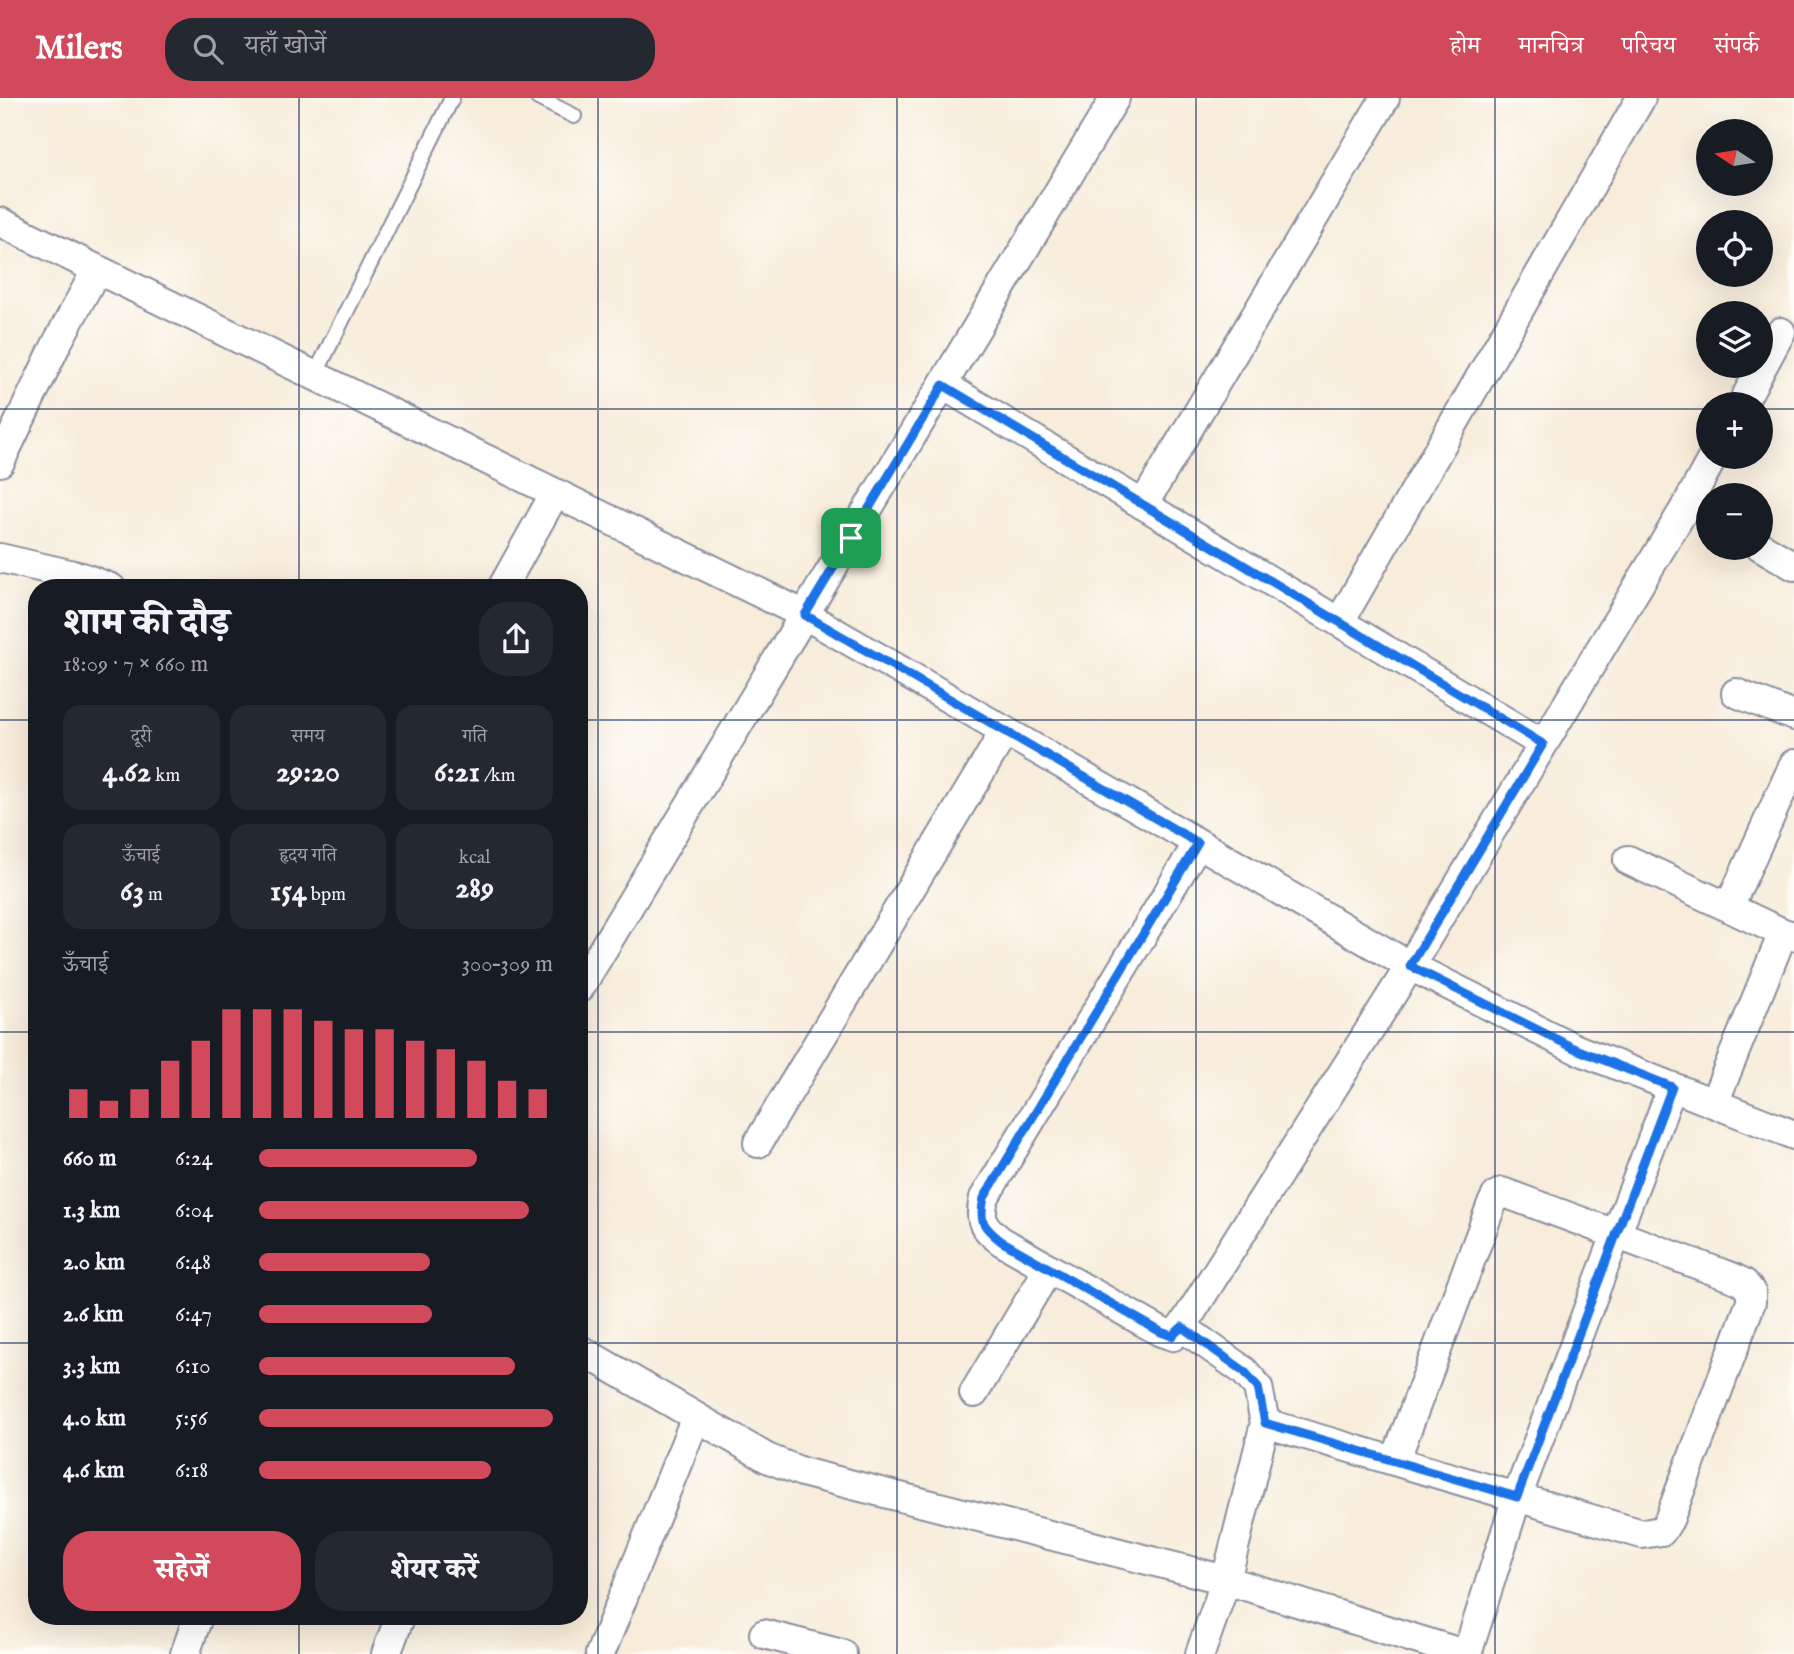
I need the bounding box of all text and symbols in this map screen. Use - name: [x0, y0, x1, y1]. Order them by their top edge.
- search box: [165, 18, 655, 81]
- text: Milers: [35, 28, 123, 70]
- text: यहाँ खोजें: [245, 29, 326, 62]
- icon: search: [189, 30, 227, 68]
- text: होम: [1450, 31, 1480, 62]
- text: मानचित्र: [1518, 31, 1584, 62]
- text: परिचय: [1622, 31, 1676, 62]
- text: संपर्क: [1714, 31, 1759, 62]
- north arrow: [1696, 119, 1773, 196]
- map controls: [1696, 119, 1773, 560]
- button: locate: [1696, 210, 1773, 287]
- button: layers: [1696, 301, 1773, 378]
- button: +: [1696, 392, 1773, 469]
- button: −: [1696, 483, 1773, 560]
- pin: [821, 508, 881, 568]
- icon: arrive: [832, 519, 870, 557]
- text: शाम की दौड़: [63, 600, 230, 648]
- button: share: [479, 602, 553, 676]
- text: 18:09 · 7 × 660 m: [63, 650, 208, 679]
- text: दूरी: [131, 725, 152, 749]
- text: समय: [291, 725, 325, 749]
- text: गति: [462, 725, 487, 749]
- text: 4.62: [103, 754, 151, 792]
- text: 29:20: [276, 754, 340, 792]
- text: 6:21: [434, 754, 480, 792]
- text: km: [151, 764, 180, 788]
- text: /km: [480, 764, 515, 788]
- text: ऊँचाई: [123, 844, 160, 868]
- text: हृदय गति: [279, 844, 337, 868]
- text: kcal: [459, 846, 491, 870]
- text: 289: [455, 870, 494, 908]
- text: 63: [120, 873, 144, 911]
- text: 154: [270, 873, 307, 911]
- text: m: [144, 883, 163, 907]
- text: bpm: [307, 883, 346, 907]
- text: ऊँचाई: [63, 950, 108, 979]
- text: 300–309 m: [461, 950, 553, 979]
- text: 660 m: [63, 1144, 117, 1173]
- text: 6:24: [175, 1144, 213, 1173]
- text: 1.3 km: [63, 1196, 120, 1225]
- text: 6:04: [175, 1196, 213, 1225]
- text: 2.0 km: [63, 1248, 125, 1277]
- text: 6:48: [175, 1248, 211, 1277]
- text: 2.6 km: [63, 1300, 124, 1329]
- text: 6:47: [175, 1300, 212, 1329]
- text: 3.3 km: [63, 1352, 120, 1381]
- text: 6:10: [175, 1352, 211, 1381]
- text: 4.0 km: [63, 1404, 126, 1433]
- text: 5:56: [175, 1404, 207, 1433]
- text: 4.6 km: [63, 1456, 125, 1485]
- text: 6:18: [175, 1456, 208, 1485]
- button: सहेजें: [63, 1531, 301, 1611]
- button: शेयर करें: [315, 1531, 553, 1611]

